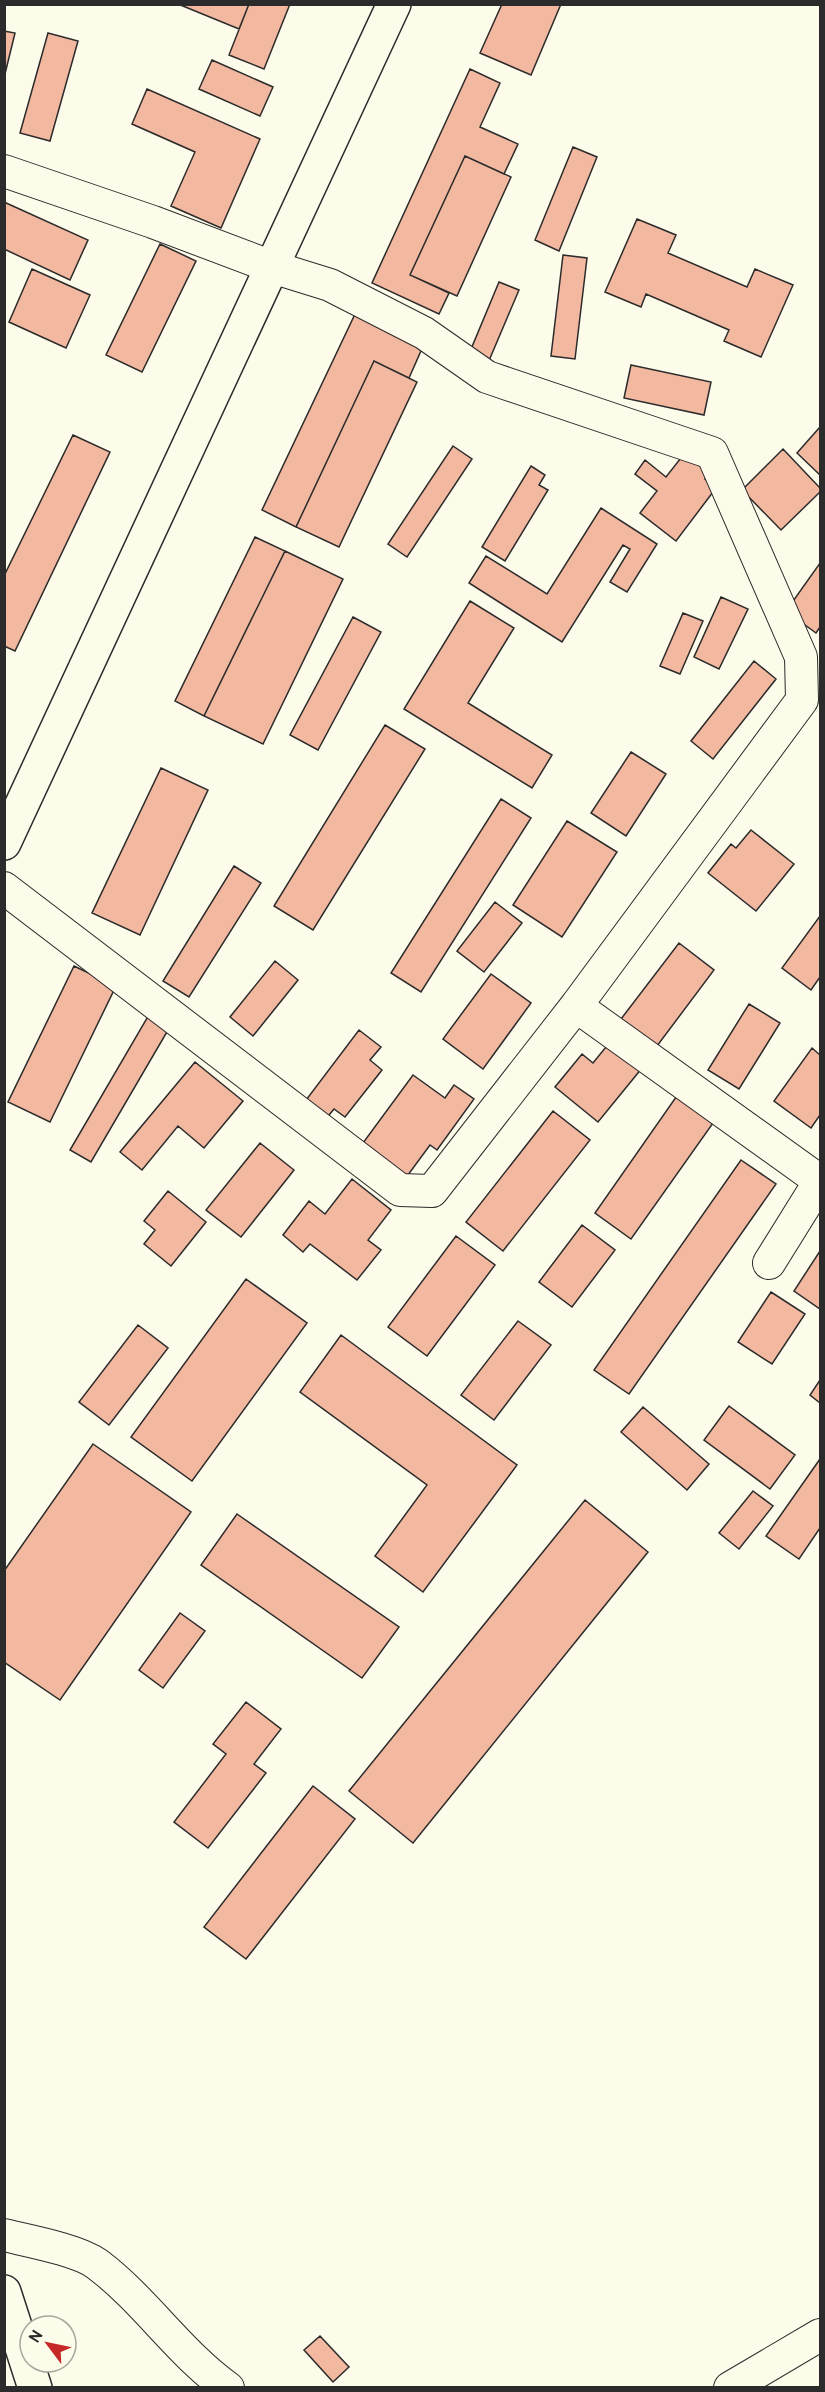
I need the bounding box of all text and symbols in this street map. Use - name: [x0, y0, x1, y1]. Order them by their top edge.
- north arrow: [18, 2314, 78, 2374]
- text: N: [25, 2327, 49, 2347]

